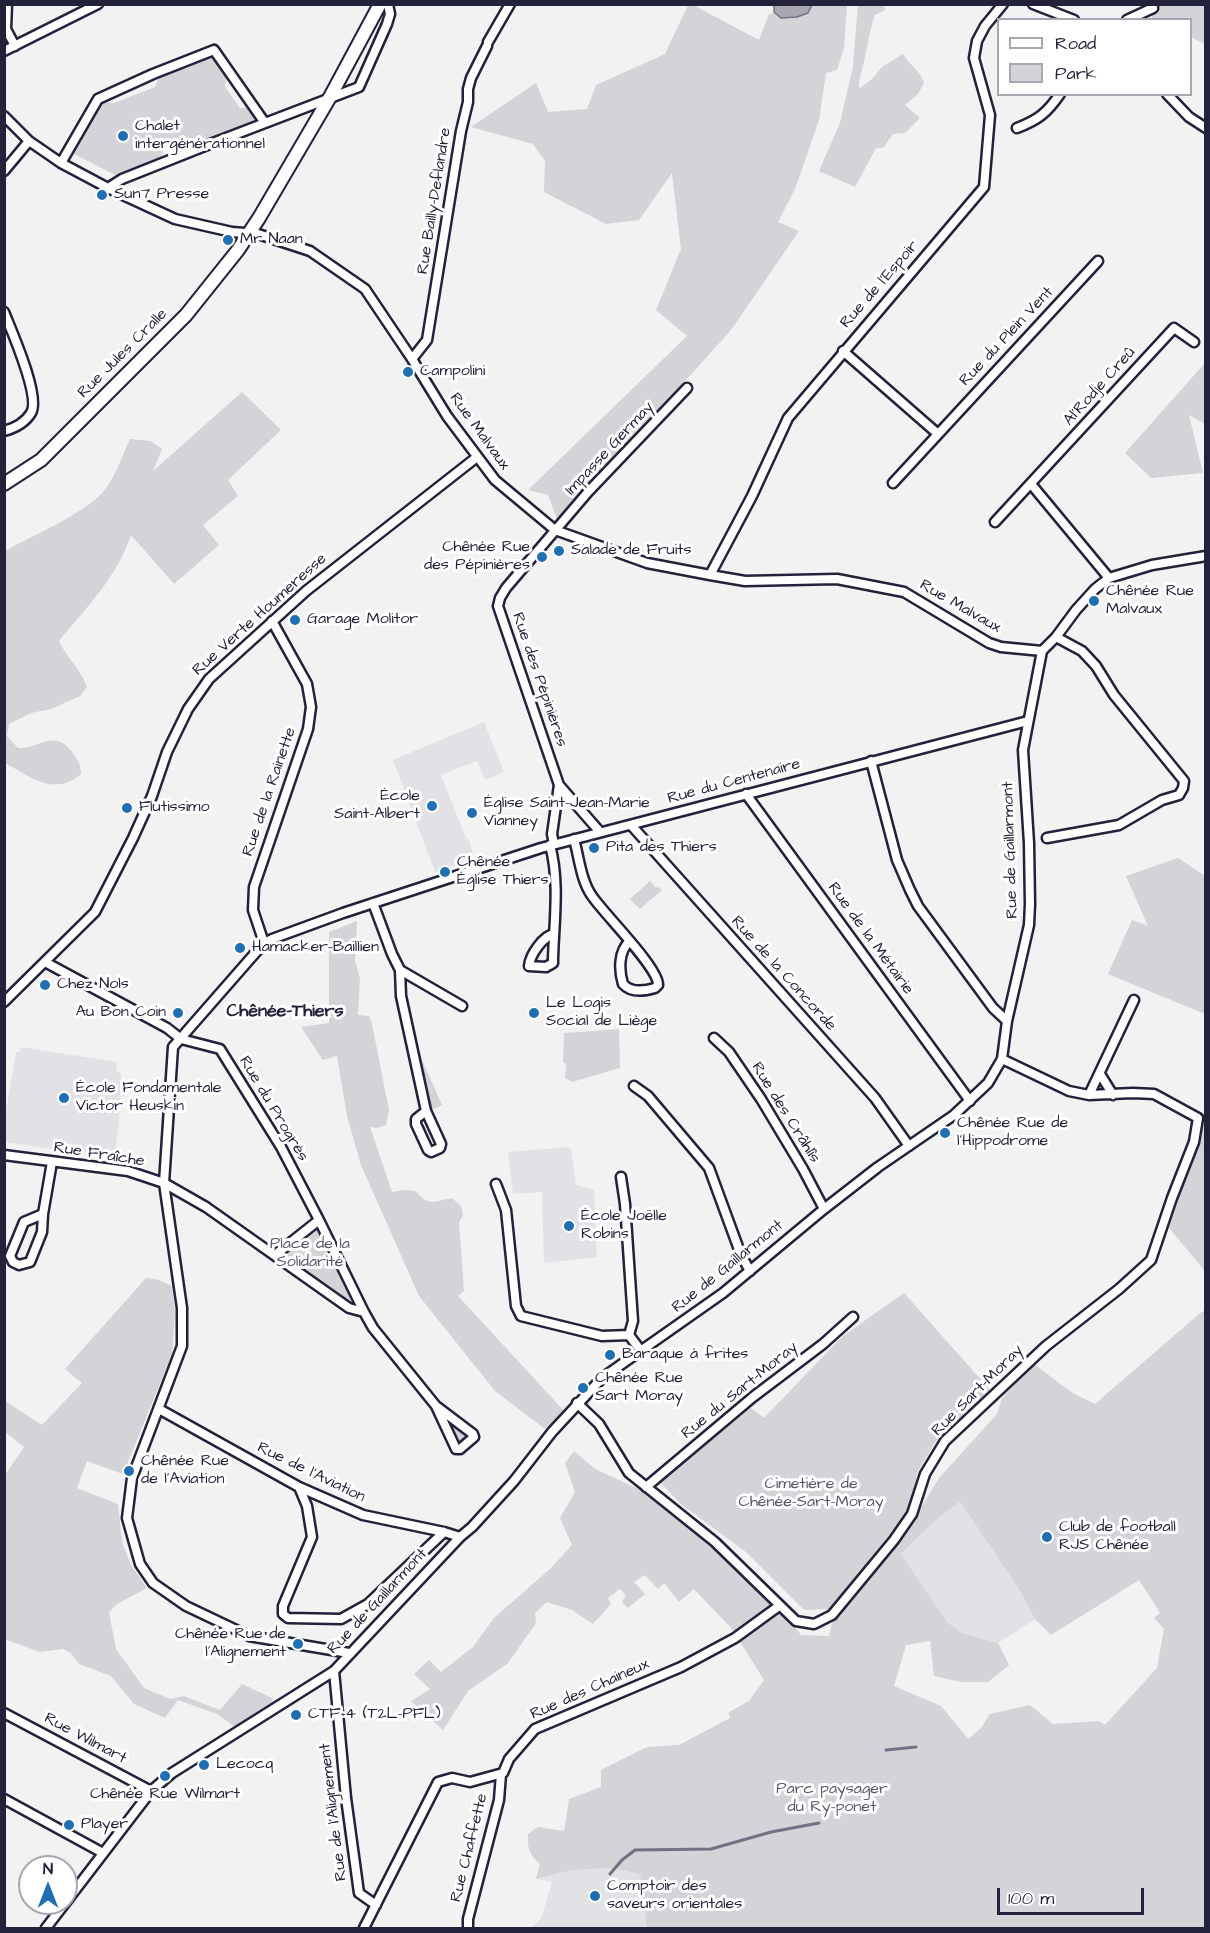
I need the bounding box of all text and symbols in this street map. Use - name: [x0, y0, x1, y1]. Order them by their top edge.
- legend: [997, 18, 1192, 96]
- text: Road: [1055, 31, 1096, 56]
- text: Park: [1055, 61, 1097, 86]
- place label: Chalet intergénérationnel: [135, 117, 265, 155]
- street label: Rue Bailly-Deflandre: [414, 126, 456, 276]
- marker: Chalet intergénérationnel: [116, 129, 130, 143]
- place label: Sun7 Presse: [114, 185, 209, 205]
- marker: Sun7 Presse: [95, 188, 109, 202]
- place label: Mr Naan: [240, 230, 303, 250]
- marker: Mr Naan: [221, 233, 235, 247]
- street label: Rue de l'Espoir: [837, 237, 923, 333]
- street label: Rue du Plein Vent: [956, 283, 1058, 391]
- street label: Rue Jules Cralle: [74, 305, 172, 403]
- street label: Al'Rodje Creû: [1060, 344, 1140, 430]
- place label: Campolini: [420, 362, 485, 382]
- marker: Campolini: [401, 365, 415, 379]
- street label: Rue Malvaux: [445, 390, 513, 474]
- street label: Impasse Germay: [562, 398, 658, 500]
- place label: Chênée Rue des Pépinières: [424, 538, 530, 576]
- place label: Salade de Fruits: [571, 541, 692, 561]
- marker: Salade de Fruits: [552, 544, 566, 558]
- street label: Rue Verte Houmeresse: [189, 550, 331, 680]
- marker: Chênée Rue des Pépinières: [535, 550, 549, 564]
- street label: Rue Malvaux: [916, 576, 1004, 638]
- place label: Chênée Rue Malvaux: [1106, 582, 1194, 620]
- marker: Chênée Rue Malvaux: [1087, 594, 1101, 608]
- place label: Garage Molitor: [307, 610, 418, 630]
- street label: Rue des Pépinières: [507, 610, 571, 750]
- marker: Garage Molitor: [288, 613, 302, 627]
- street label: Rue de la Rainette: [239, 725, 301, 859]
- street label: Rue du Centenaire: [666, 755, 802, 809]
- street label: Rue de Gaillarmont: [999, 781, 1023, 919]
- place label: École Saint-Albert: [334, 787, 420, 825]
- place label: Église Saint-Jean-Marie Vianney: [484, 794, 650, 832]
- place label: Flutissimo: [139, 798, 210, 818]
- marker: École Saint-Albert: [425, 799, 439, 813]
- marker: Flutissimo: [120, 801, 134, 815]
- marker: Église Saint-Jean-Marie Vianney: [465, 806, 479, 820]
- place label: Pita des Thiers: [606, 838, 717, 858]
- marker: Pita des Thiers: [587, 841, 601, 855]
- place label: Chênée Église Thiers: [457, 853, 549, 891]
- marker: Chênée Église Thiers: [438, 865, 452, 879]
- street label: Rue de la Métairie: [823, 879, 917, 999]
- street label: Rue de la Concorde: [726, 913, 840, 1035]
- place label: Hamacker-Baillien: [252, 938, 379, 958]
- marker: Hamacker-Baillien: [233, 941, 247, 955]
- place label: Chez Nols: [57, 975, 129, 995]
- marker: Chez Nols: [38, 978, 52, 992]
- place label: Le Logis Social de Liège: [546, 994, 657, 1032]
- district label: Chênée-Thiers: [226, 1001, 344, 1023]
- place label: Au Bon Coin: [76, 1003, 166, 1023]
- marker: Au Bon Coin: [171, 1006, 185, 1020]
- marker: Le Logis Social de Liège: [527, 1006, 541, 1020]
- street label: Rue du Progrès: [234, 1053, 312, 1165]
- street label: Rue des Crâhlîs: [746, 1059, 824, 1167]
- place label: École Fondamentale Victor Heuskin: [76, 1079, 221, 1117]
- marker: École Fondamentale Victor Heuskin: [57, 1091, 71, 1105]
- place label: Chênée Rue de l'Hippodrome: [957, 1114, 1068, 1152]
- marker: Chênée Rue de l'Hippodrome: [938, 1126, 952, 1140]
- street label: Rue Fraîche: [52, 1138, 146, 1172]
- place label: École Joëlle Robins: [581, 1207, 667, 1245]
- street label: Rue de Gaillarmont: [669, 1216, 787, 1318]
- marker: École Joëlle Robins: [562, 1219, 576, 1233]
- park label: Place de la Solidarité: [270, 1235, 350, 1273]
- street label: Rue du Sart-Moray: [678, 1338, 802, 1444]
- street label: Rue Sart-Moray: [928, 1341, 1028, 1441]
- place label: Baraque à frites: [622, 1345, 748, 1365]
- marker: Baraque à frites: [603, 1348, 617, 1362]
- place label: Chênée Rue Sart Moray: [595, 1369, 683, 1407]
- marker: Chênée Rue Sart Moray: [576, 1381, 590, 1395]
- street label: Rue de l'Aviation: [254, 1439, 368, 1507]
- place label: Chênée Rue de l'Aviation: [141, 1452, 229, 1490]
- marker: Chênée Rue de l'Aviation: [122, 1464, 136, 1478]
- park label: Cimetière de Chênée-Sart-Moray: [739, 1475, 883, 1513]
- place label: Club de football RJS Chênée: [1059, 1518, 1176, 1556]
- marker: Club de football RJS Chênée: [1040, 1530, 1054, 1544]
- street label: Rue de Gaillarmont: [324, 1545, 432, 1659]
- place label: Chênée Rue de l'Alignement: [175, 1625, 286, 1663]
- marker: Chênée Rue de l'Alignement: [291, 1637, 305, 1651]
- street label: Rue des Chaineux: [528, 1655, 652, 1725]
- place label: CTF-4 (T2L-PFL): [308, 1705, 441, 1725]
- marker: CTF-4 (T2L-PFL): [289, 1708, 303, 1722]
- street label: Rue Wilmart: [41, 1709, 129, 1769]
- street label: Rue de l'Alignement: [316, 1742, 352, 1882]
- place label: Lecocq: [216, 1755, 273, 1775]
- marker: Lecocq: [197, 1758, 211, 1772]
- marker: Chênée Rue Wilmart: [158, 1769, 172, 1783]
- park label: Parc paysager du Ry-ponet: [776, 1780, 888, 1818]
- place label: Chênée Rue Wilmart: [90, 1785, 240, 1805]
- street label: Rue Chaffette: [447, 1792, 493, 1904]
- place label: Player: [81, 1815, 128, 1835]
- marker: Player: [62, 1818, 76, 1832]
- north arrow: [18, 1855, 78, 1915]
- text: N: [43, 1858, 53, 1880]
- scale bar: [1000, 1876, 1147, 1914]
- place label: Comptoir des saveurs orientales: [607, 1877, 742, 1915]
- text: 100 m: [1008, 1886, 1054, 1911]
- marker: Comptoir des saveurs orientales: [588, 1889, 602, 1903]

